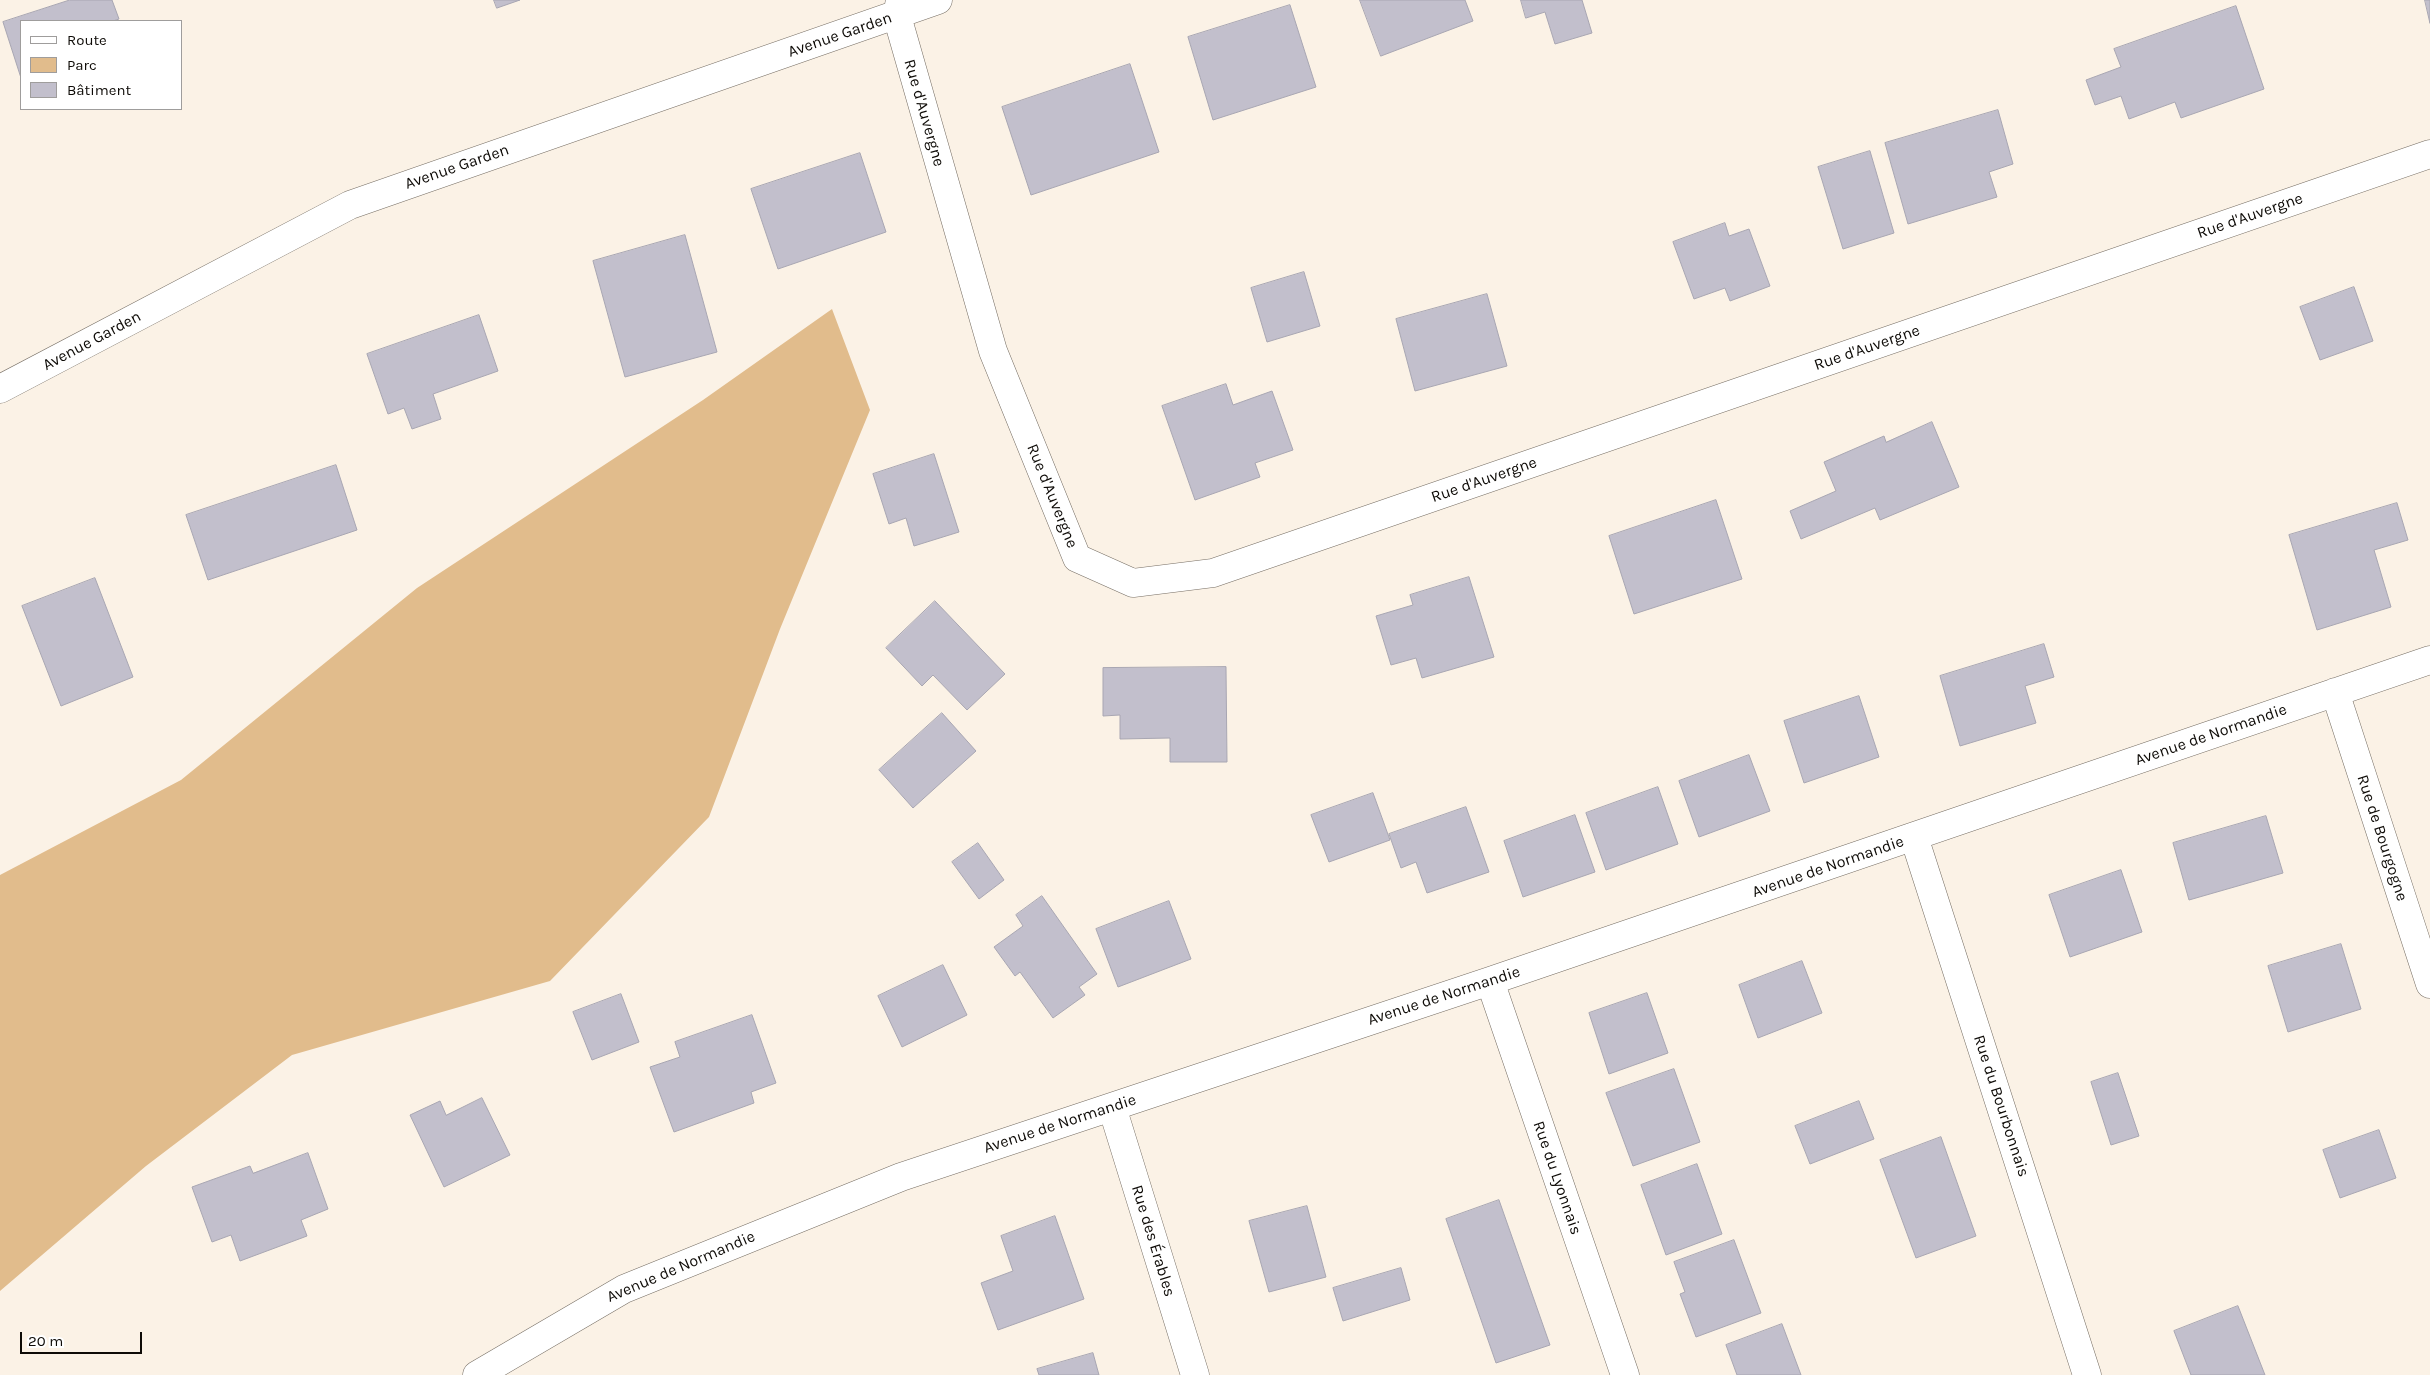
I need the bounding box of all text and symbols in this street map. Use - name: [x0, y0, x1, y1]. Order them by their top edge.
- street label: Avenue Garden: [785, 8, 895, 62]
- legend: [20, 20, 182, 110]
- text: Route: [67, 31, 107, 49]
- text: Parc: [67, 56, 97, 74]
- street label: Rue d'Auvergne: [900, 57, 948, 169]
- text: Bâtiment: [67, 81, 131, 99]
- street label: Avenue Garden: [402, 140, 512, 194]
- street label: Rue d'Auvergne: [2195, 189, 2305, 243]
- street label: Avenue Garden: [40, 307, 144, 375]
- street label: Rue d'Auvergne: [1812, 321, 1922, 375]
- street label: Rue d'Auvergne: [1022, 441, 1082, 551]
- street label: Rue d'Auvergne: [1429, 453, 1539, 507]
- street label: Avenue de Normandie: [2133, 700, 2289, 770]
- street label: Rue de Bourgogne: [2353, 772, 2411, 904]
- street label: Avenue de Normandie: [1750, 832, 1906, 902]
- street label: Avenue de Normandie: [1365, 962, 1523, 1030]
- street label: Rue du Bourbonnais: [1969, 1033, 2033, 1179]
- street label: Avenue de Normandie: [981, 1090, 1139, 1158]
- street label: Rue du Lyonnais: [1529, 1119, 1585, 1237]
- street label: Rue des Érables: [1127, 1183, 1179, 1299]
- street label: Avenue de Normandie: [604, 1227, 758, 1307]
- scale bar: [22, 1322, 145, 1354]
- text: 20 m: [28, 1332, 63, 1350]

